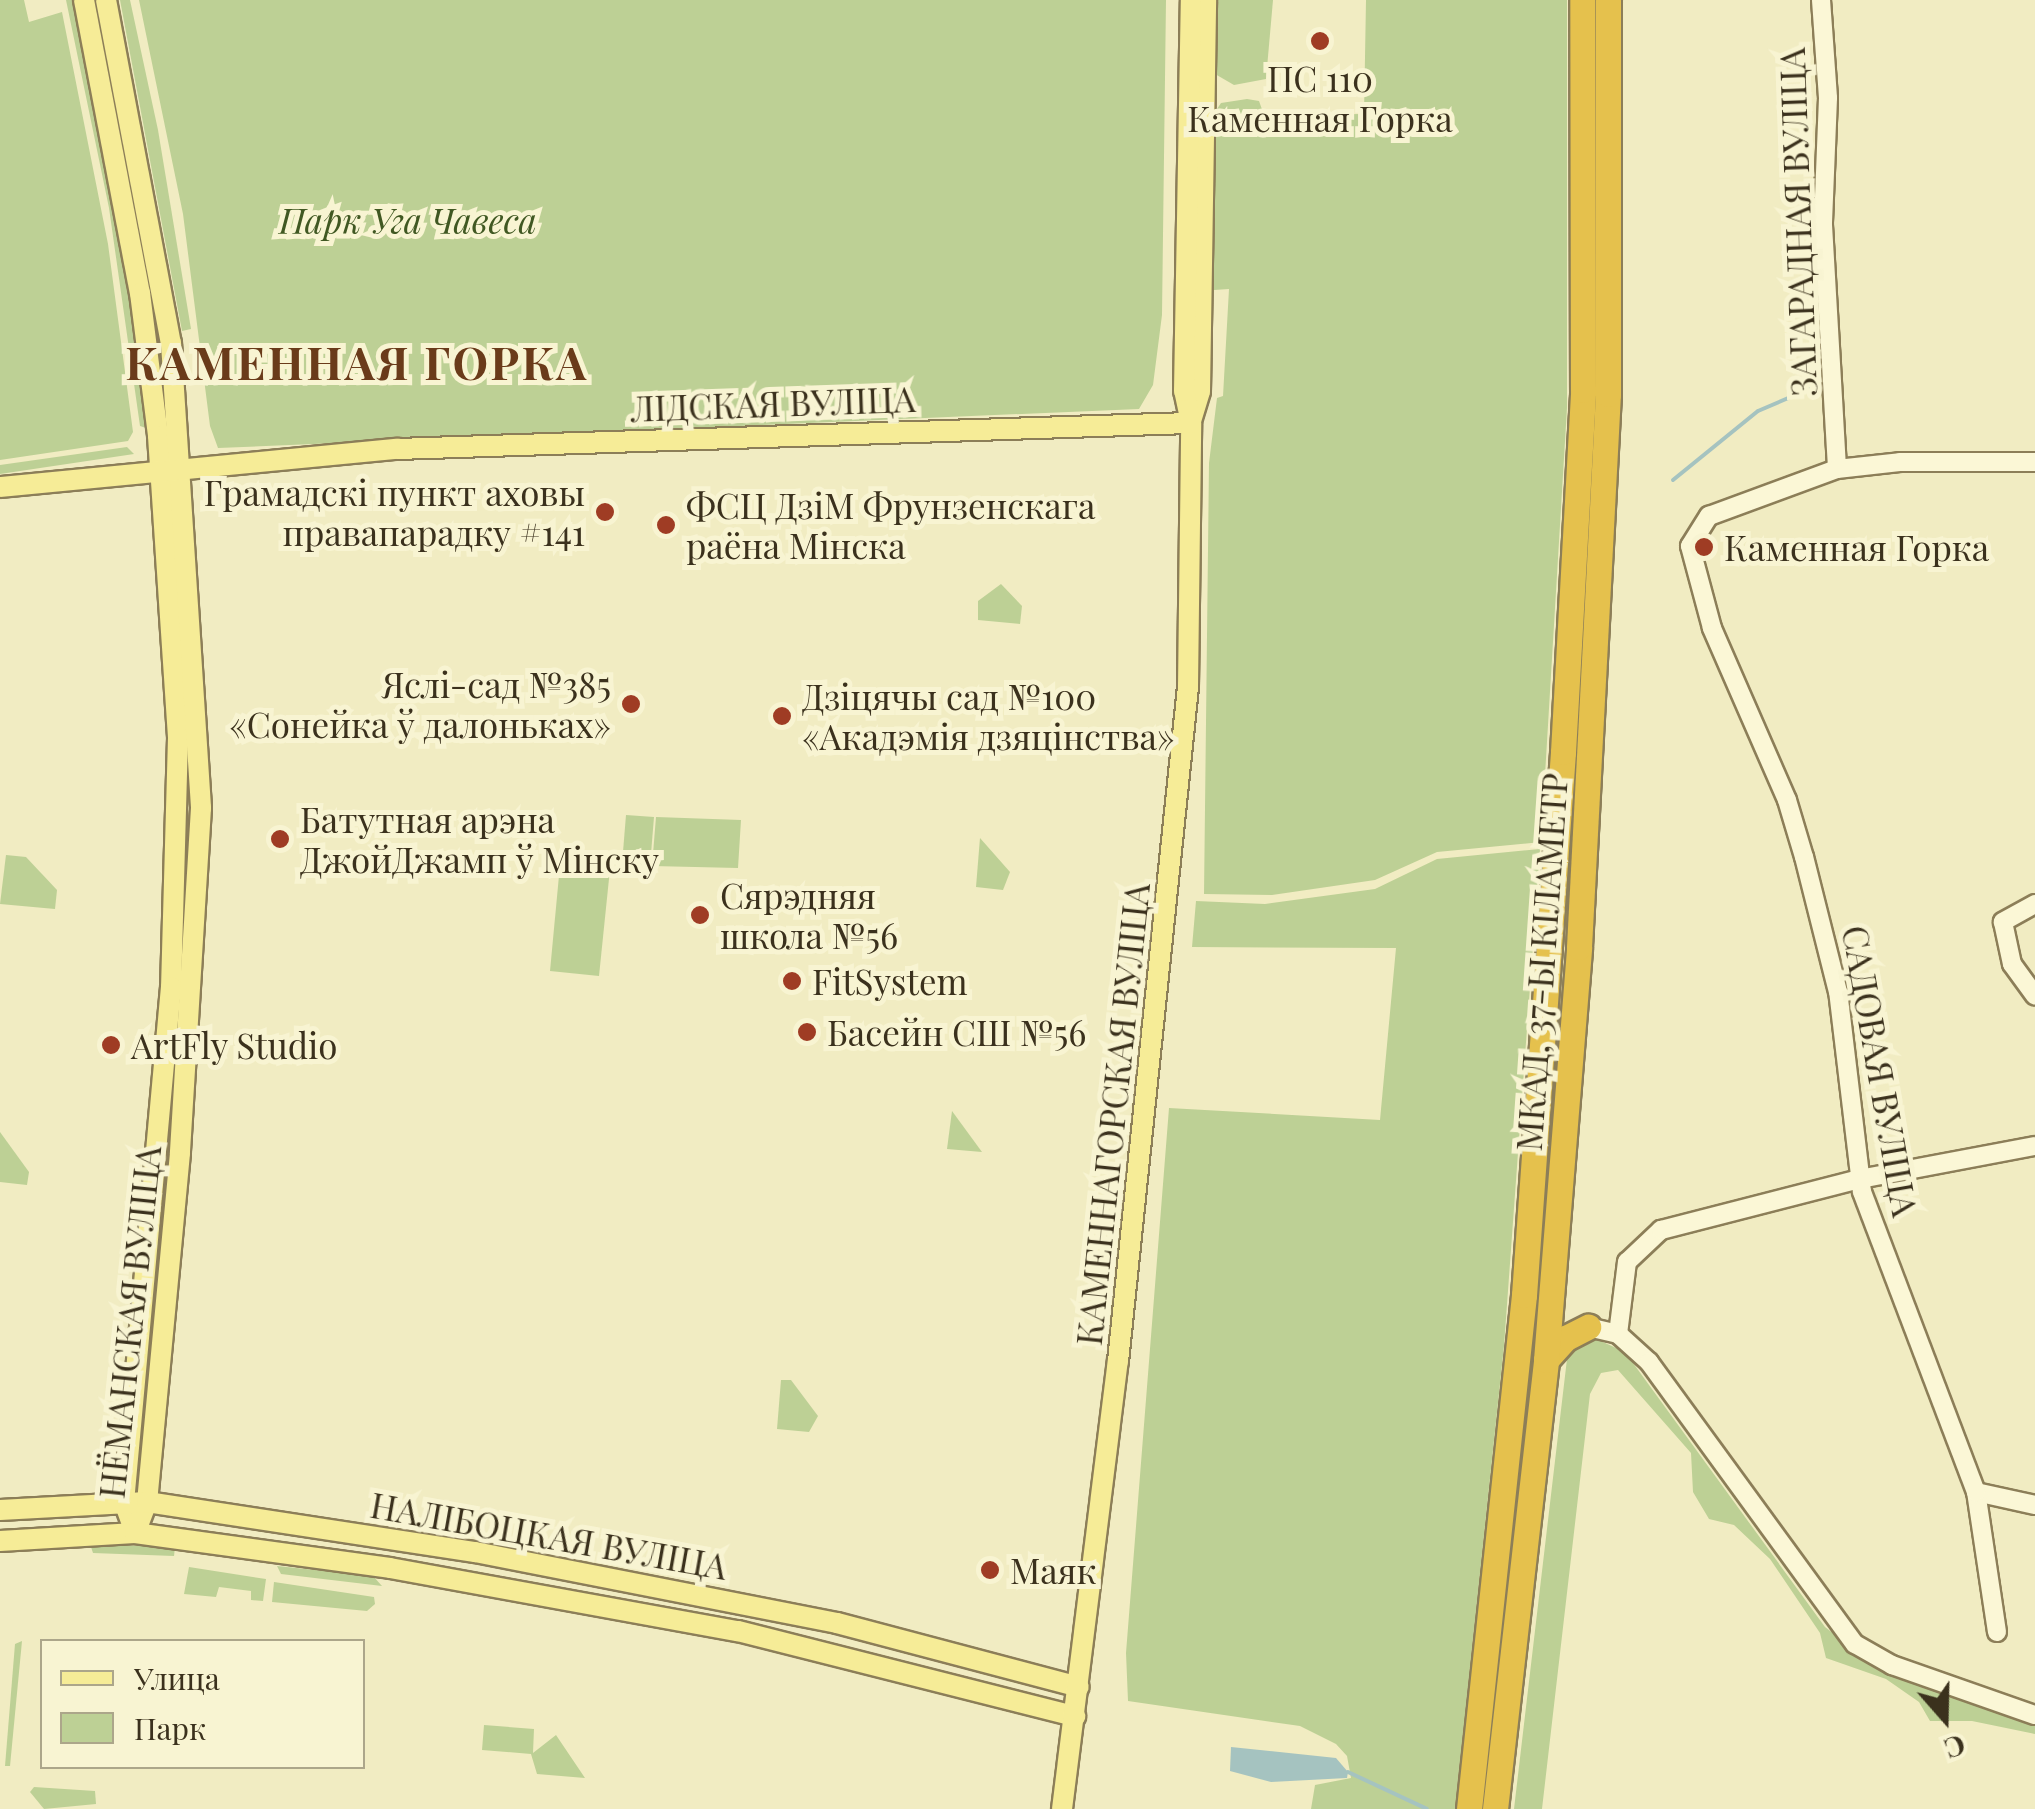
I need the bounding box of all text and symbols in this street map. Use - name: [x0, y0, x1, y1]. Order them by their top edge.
- marker: ПС 110 Каменная Горка: [1309, 30, 1331, 52]
- street label: ЗАГАРАДНАЯ ВУЛІЦА: [1770, 47, 1824, 397]
- place label: ПС 110 Каменная Горка: [1187, 57, 1453, 139]
- park label: Парк Уга Чавеса: [279, 199, 537, 241]
- district label: КАМЕННАЯ ГОРКА: [125, 335, 589, 389]
- street label: ЛІДСКАЯ ВУЛІЦА: [630, 377, 916, 429]
- place label: Грамадскі пункт аховы правапарадку #141: [204, 471, 585, 553]
- place label: ФСЦ ДзіМ Фрунзенскага раёна Мінска: [686, 484, 1095, 566]
- marker: Грамадскі пункт аховы правапарадку #141: [594, 501, 616, 523]
- marker: ФСЦ ДзіМ Фрунзенскага раёна Мінска: [655, 514, 677, 536]
- place label: Каменная Горка: [1724, 526, 1989, 568]
- marker: Каменная Горка: [1693, 536, 1715, 558]
- place label: Яслі-сад №385 «Сонейка ў далоньках»: [229, 663, 611, 745]
- place label: Дзіцячы сад №100 «Акадэмія дзяцінства»: [802, 675, 1175, 757]
- marker: Яслі-сад №385 «Сонейка ў далоньках»: [620, 693, 642, 715]
- marker: Дзіцячы сад №100 «Акадэмія дзяцінства»: [771, 705, 793, 727]
- street label: МКАД, 37-Ы КІЛАМЕТР: [1507, 772, 1575, 1152]
- place label: Батутная арэна ДжойДжамп ў Мінску: [300, 798, 659, 880]
- marker: Батутная арэна ДжойДжамп ў Мінску: [269, 828, 291, 850]
- place label: Сярэдняя школа №56: [720, 874, 898, 956]
- street label: КАМЕННАГОРСКАЯ ВУЛІЦА: [1067, 881, 1157, 1347]
- marker: Сярэдняя школа №56: [689, 904, 711, 926]
- street label: САДОВАЯ ВУЛІЦА: [1835, 922, 1927, 1220]
- place label: FitSystem: [812, 960, 968, 1002]
- marker: FitSystem: [781, 970, 803, 992]
- place label: Басейн СШ №56: [827, 1011, 1086, 1053]
- marker: Басейн СШ №56: [796, 1021, 818, 1043]
- place label: ArtFly Studio: [131, 1024, 338, 1066]
- marker: ArtFly Studio: [100, 1034, 122, 1056]
- street label: НЁМАНСКАЯ ВУЛІЦА: [90, 1144, 168, 1500]
- street label: НАЛІБОЦКАЯ ВУЛІЦА: [367, 1483, 731, 1587]
- place label: Маяк: [1010, 1549, 1097, 1591]
- marker: Маяк: [979, 1559, 1001, 1581]
- legend: [40, 1639, 365, 1769]
- text: Улица: [134, 1658, 220, 1698]
- north arrow: [1895, 1669, 1995, 1769]
- text: Парк: [134, 1708, 206, 1748]
- text: С: [1940, 1727, 1971, 1768]

